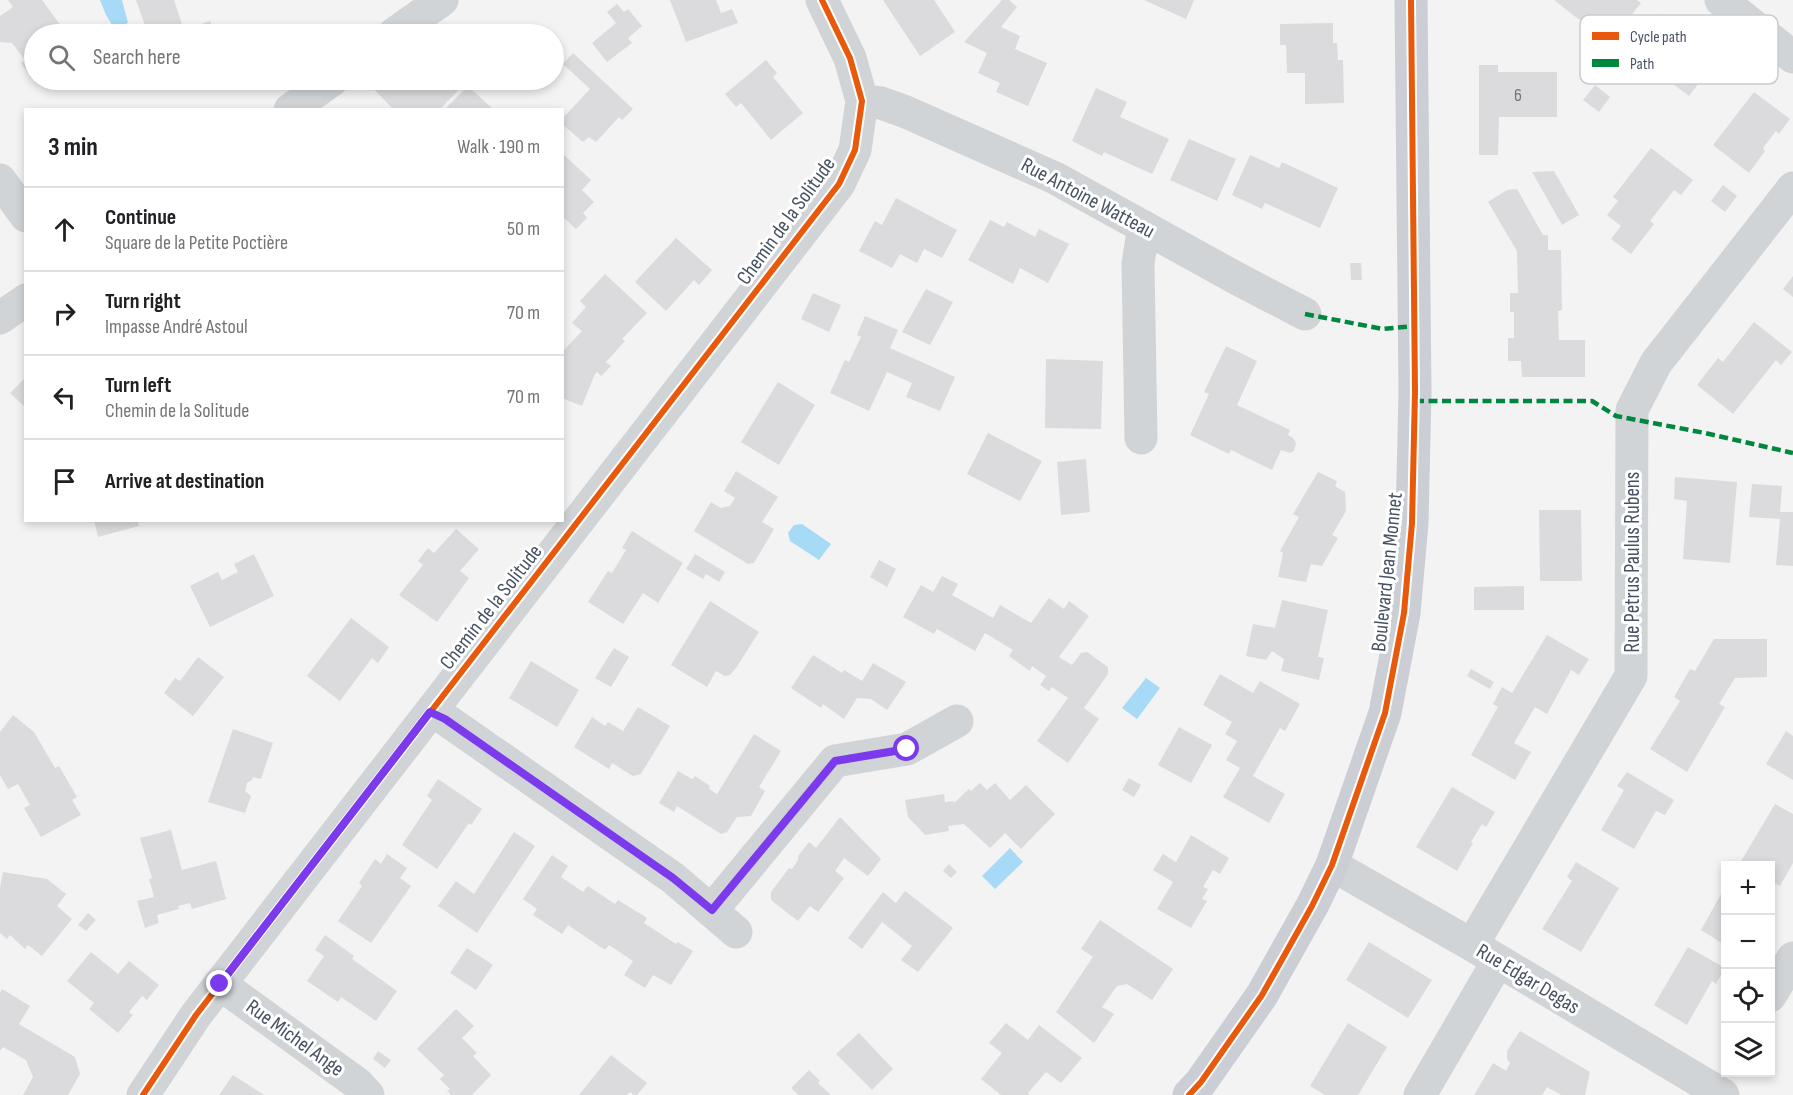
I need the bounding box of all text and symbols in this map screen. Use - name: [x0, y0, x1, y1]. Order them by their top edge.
- legend: [1580, 15, 1778, 84]
- search box: [24, 24, 564, 90]
- text: Cycle path: [1630, 28, 1687, 47]
- icon: search: [45, 41, 78, 74]
- text: Search here: [93, 44, 180, 71]
- text: Path: [1630, 55, 1654, 74]
- house number: 6: [1514, 85, 1522, 106]
- text: 3 min: [48, 132, 98, 163]
- text: Walk · 190 m: [457, 135, 540, 159]
- street label: Chemin de la Solitude: [731, 152, 841, 290]
- street label: Rue Antoine Watteau: [1017, 152, 1159, 244]
- text: Continue: [105, 204, 176, 231]
- icon: ahead: [48, 213, 81, 246]
- text: 50 m: [507, 217, 540, 241]
- text: Square de la Petite Poctière: [105, 231, 288, 255]
- text: Turn right: [105, 288, 181, 315]
- icon: right: [48, 297, 81, 330]
- text: 70 m: [507, 301, 540, 325]
- text: Impasse André Astoul: [105, 315, 248, 339]
- text: Turn left: [105, 372, 171, 399]
- icon: left: [48, 381, 81, 414]
- text: 70 m: [507, 385, 540, 409]
- text: Chemin de la Solitude: [105, 399, 249, 423]
- icon: arrive: [48, 465, 81, 498]
- text: Arrive at destination: [105, 468, 264, 495]
- street label: Rue Petrus Paulus Rubens: [1620, 472, 1645, 652]
- street label: Boulevard Jean Monnet: [1366, 491, 1408, 653]
- street label: Chemin de la Solitude: [434, 540, 548, 674]
- route start: [893, 735, 919, 761]
- map controls: [1721, 861, 1775, 1077]
- button: +: [1721, 861, 1775, 915]
- button: −: [1721, 915, 1775, 969]
- street label: Rue Edgar Degas: [1472, 939, 1584, 1019]
- button: locate: [1721, 969, 1775, 1023]
- route end: [206, 970, 232, 996]
- street label: Rue Michel Ange: [241, 994, 349, 1082]
- button: layers: [1721, 1023, 1775, 1077]

